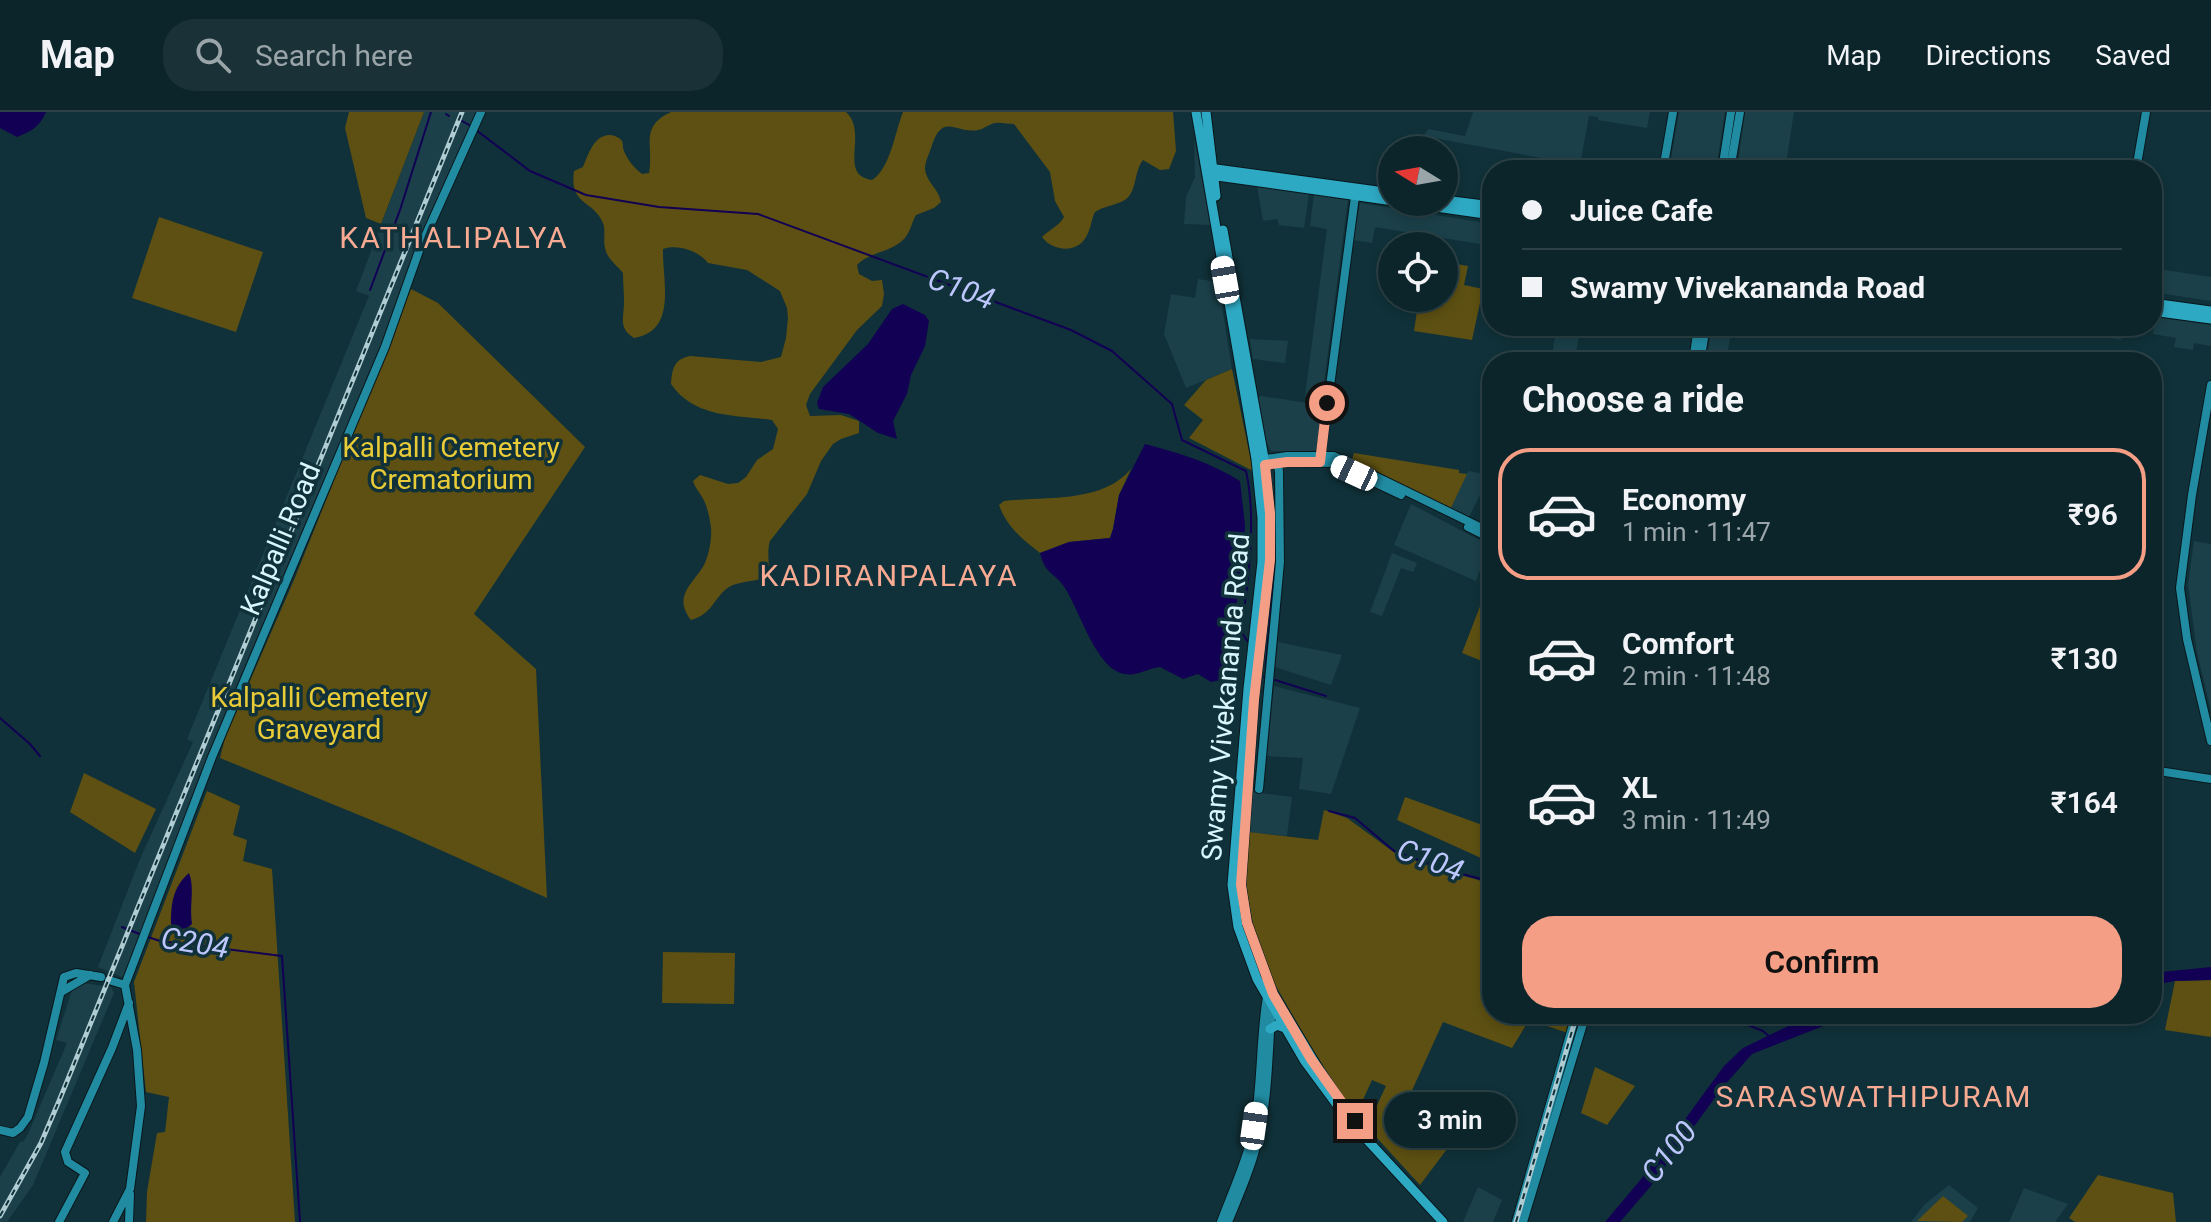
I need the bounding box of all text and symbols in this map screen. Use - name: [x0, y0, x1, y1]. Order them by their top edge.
- search box: [163, 19, 723, 91]
- text: Map: [40, 33, 115, 77]
- icon: search: [191, 33, 235, 77]
- text: Search here: [255, 38, 413, 73]
- text: Map: [1826, 39, 1882, 72]
- text: Directions: [1926, 39, 2051, 72]
- text: Saved: [2095, 39, 2171, 72]
- north arrow: [1378, 136, 1458, 216]
- map controls: [1378, 136, 1458, 312]
- text: Juice Cafe: [1570, 193, 1713, 228]
- district label: KATHALIPALYA: [339, 220, 569, 255]
- button: locate: [1378, 232, 1458, 312]
- car: [1209, 254, 1241, 306]
- water label: C104: [923, 260, 999, 317]
- text: Swamy Vivekananda Road: [1570, 270, 1925, 305]
- text: Choose a ride: [1522, 379, 1744, 421]
- route start: [1309, 385, 1345, 421]
- park label: Kalpalli Cemetery Crematorium: [342, 431, 560, 496]
- car: [1327, 452, 1381, 494]
- street label: Kalpalli Road: [234, 458, 327, 620]
- icon: car: [1526, 478, 1598, 550]
- text: Economy: [1622, 482, 1746, 517]
- text: ₹96: [2068, 497, 2118, 532]
- text: 1 min · 11:47: [1622, 517, 1771, 547]
- street label: Swamy Vivekananda Road: [1195, 532, 1256, 862]
- district label: KADIRANPALAYA: [759, 558, 1019, 593]
- icon: car: [1526, 622, 1598, 694]
- text: Comfort: [1622, 626, 1734, 661]
- text: ₹130: [2051, 641, 2118, 676]
- text: 2 min · 11:48: [1622, 661, 1771, 691]
- park label: Kalpalli Cemetery Graveyard: [210, 681, 428, 746]
- icon: car: [1526, 766, 1598, 838]
- text: XL: [1622, 770, 1657, 805]
- text: ₹164: [2051, 785, 2118, 820]
- text: 3 min · 11:49: [1622, 805, 1771, 835]
- water label: C104: [1392, 831, 1468, 888]
- button: Confirm: [1522, 916, 2122, 1008]
- water label: C204: [159, 920, 231, 965]
- district label: SARASWATHIPURAM: [1715, 1079, 2033, 1114]
- callout: 3 min: [1383, 1093, 1515, 1149]
- car: [1239, 1101, 1269, 1151]
- route end: [1337, 1103, 1373, 1139]
- text: 3 min: [1417, 1105, 1483, 1135]
- water label: C100: [1634, 1114, 1704, 1189]

